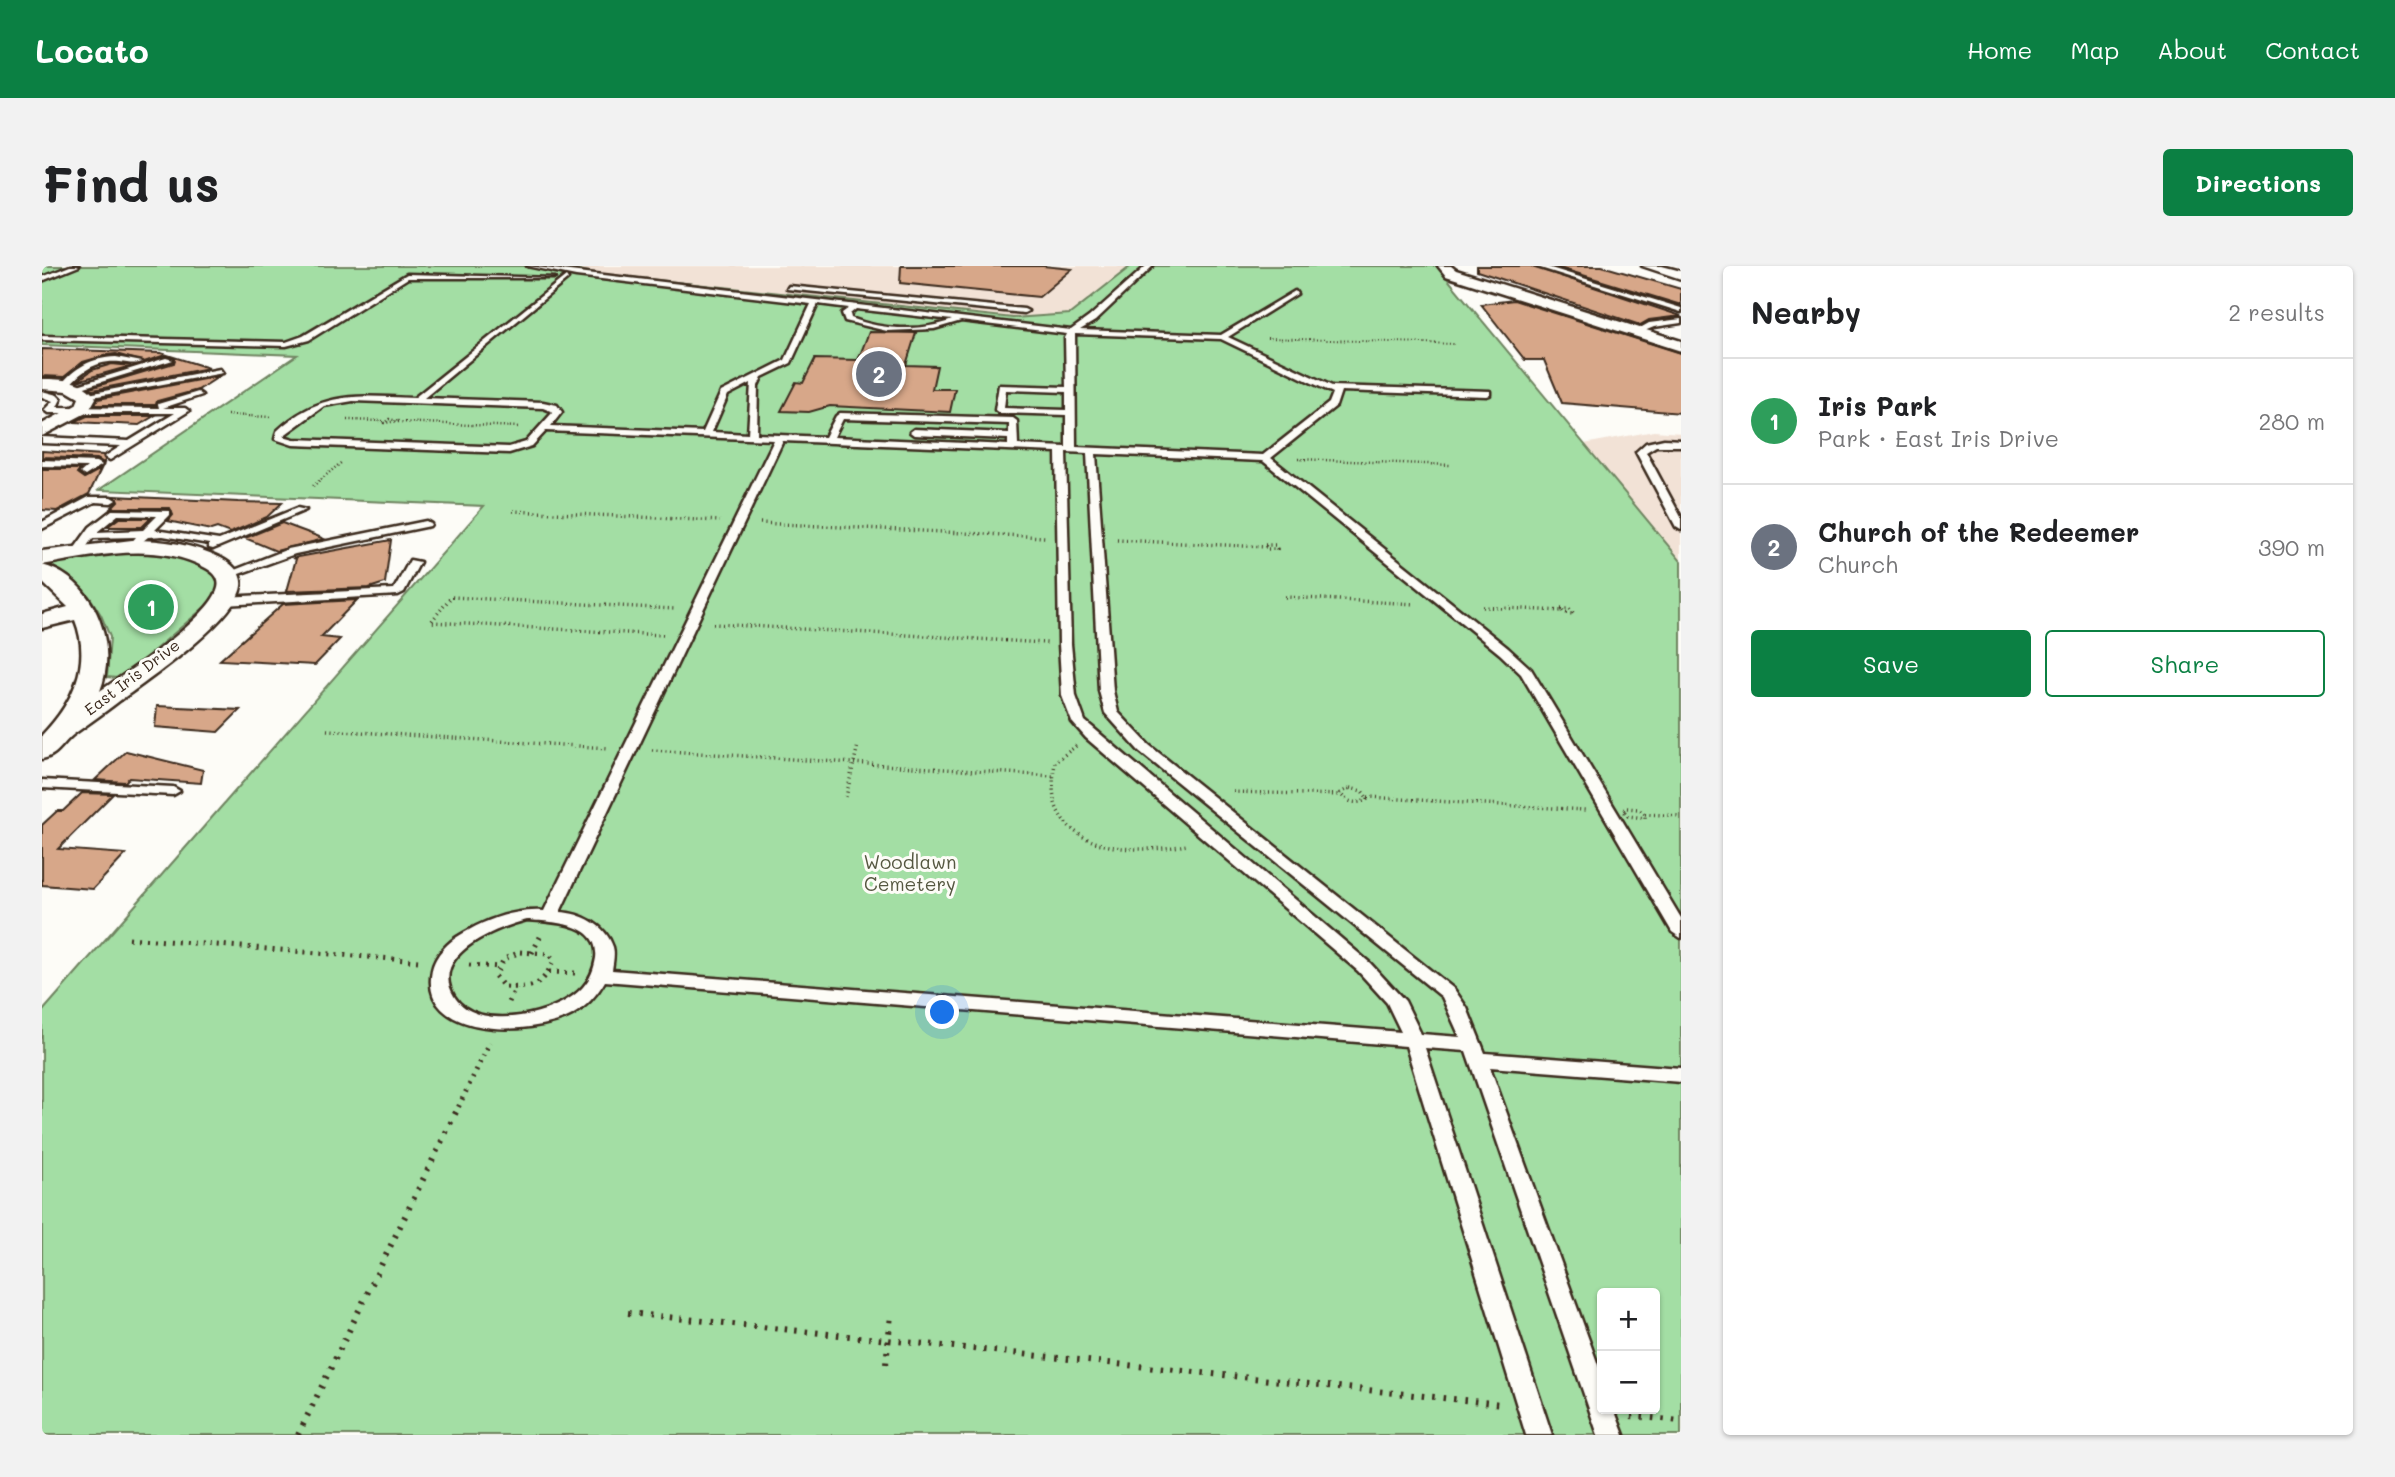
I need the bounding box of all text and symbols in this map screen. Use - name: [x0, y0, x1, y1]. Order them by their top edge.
- text: Locato: [35, 28, 149, 71]
- text: Home: [1967, 34, 2032, 65]
- text: Map: [2070, 34, 2119, 65]
- text: About: [2157, 34, 2227, 65]
- text: Contact: [2265, 34, 2360, 65]
- button: Directions: [2163, 149, 2353, 216]
- text: Find us: [42, 151, 220, 214]
- text: Nearby: [1751, 292, 1861, 332]
- text: 2 results: [2228, 297, 2325, 327]
- pin: 2: [856, 348, 902, 400]
- text: Iris Park: [1818, 389, 1937, 423]
- text: 1: [1769, 406, 1779, 436]
- text: 280 m: [2258, 406, 2325, 436]
- text: Park · East Iris Drive: [1818, 423, 2059, 453]
- text: Church of the Redeemer: [1818, 515, 2139, 549]
- text: 2: [1768, 532, 1780, 562]
- text: 390 m: [2258, 532, 2325, 562]
- text: Church: [1818, 549, 1898, 579]
- pin: 1: [128, 581, 174, 633]
- button: Save: [1751, 630, 2031, 697]
- button: Share: [2045, 630, 2325, 697]
- street label: East Iris Drive: [80, 634, 184, 719]
- park label: Woodlawn Cemetery: [863, 849, 957, 896]
- your location: [925, 995, 959, 1029]
- map controls: [1597, 1288, 1660, 1414]
- button: +: [1597, 1288, 1660, 1351]
- button: −: [1597, 1351, 1660, 1414]

